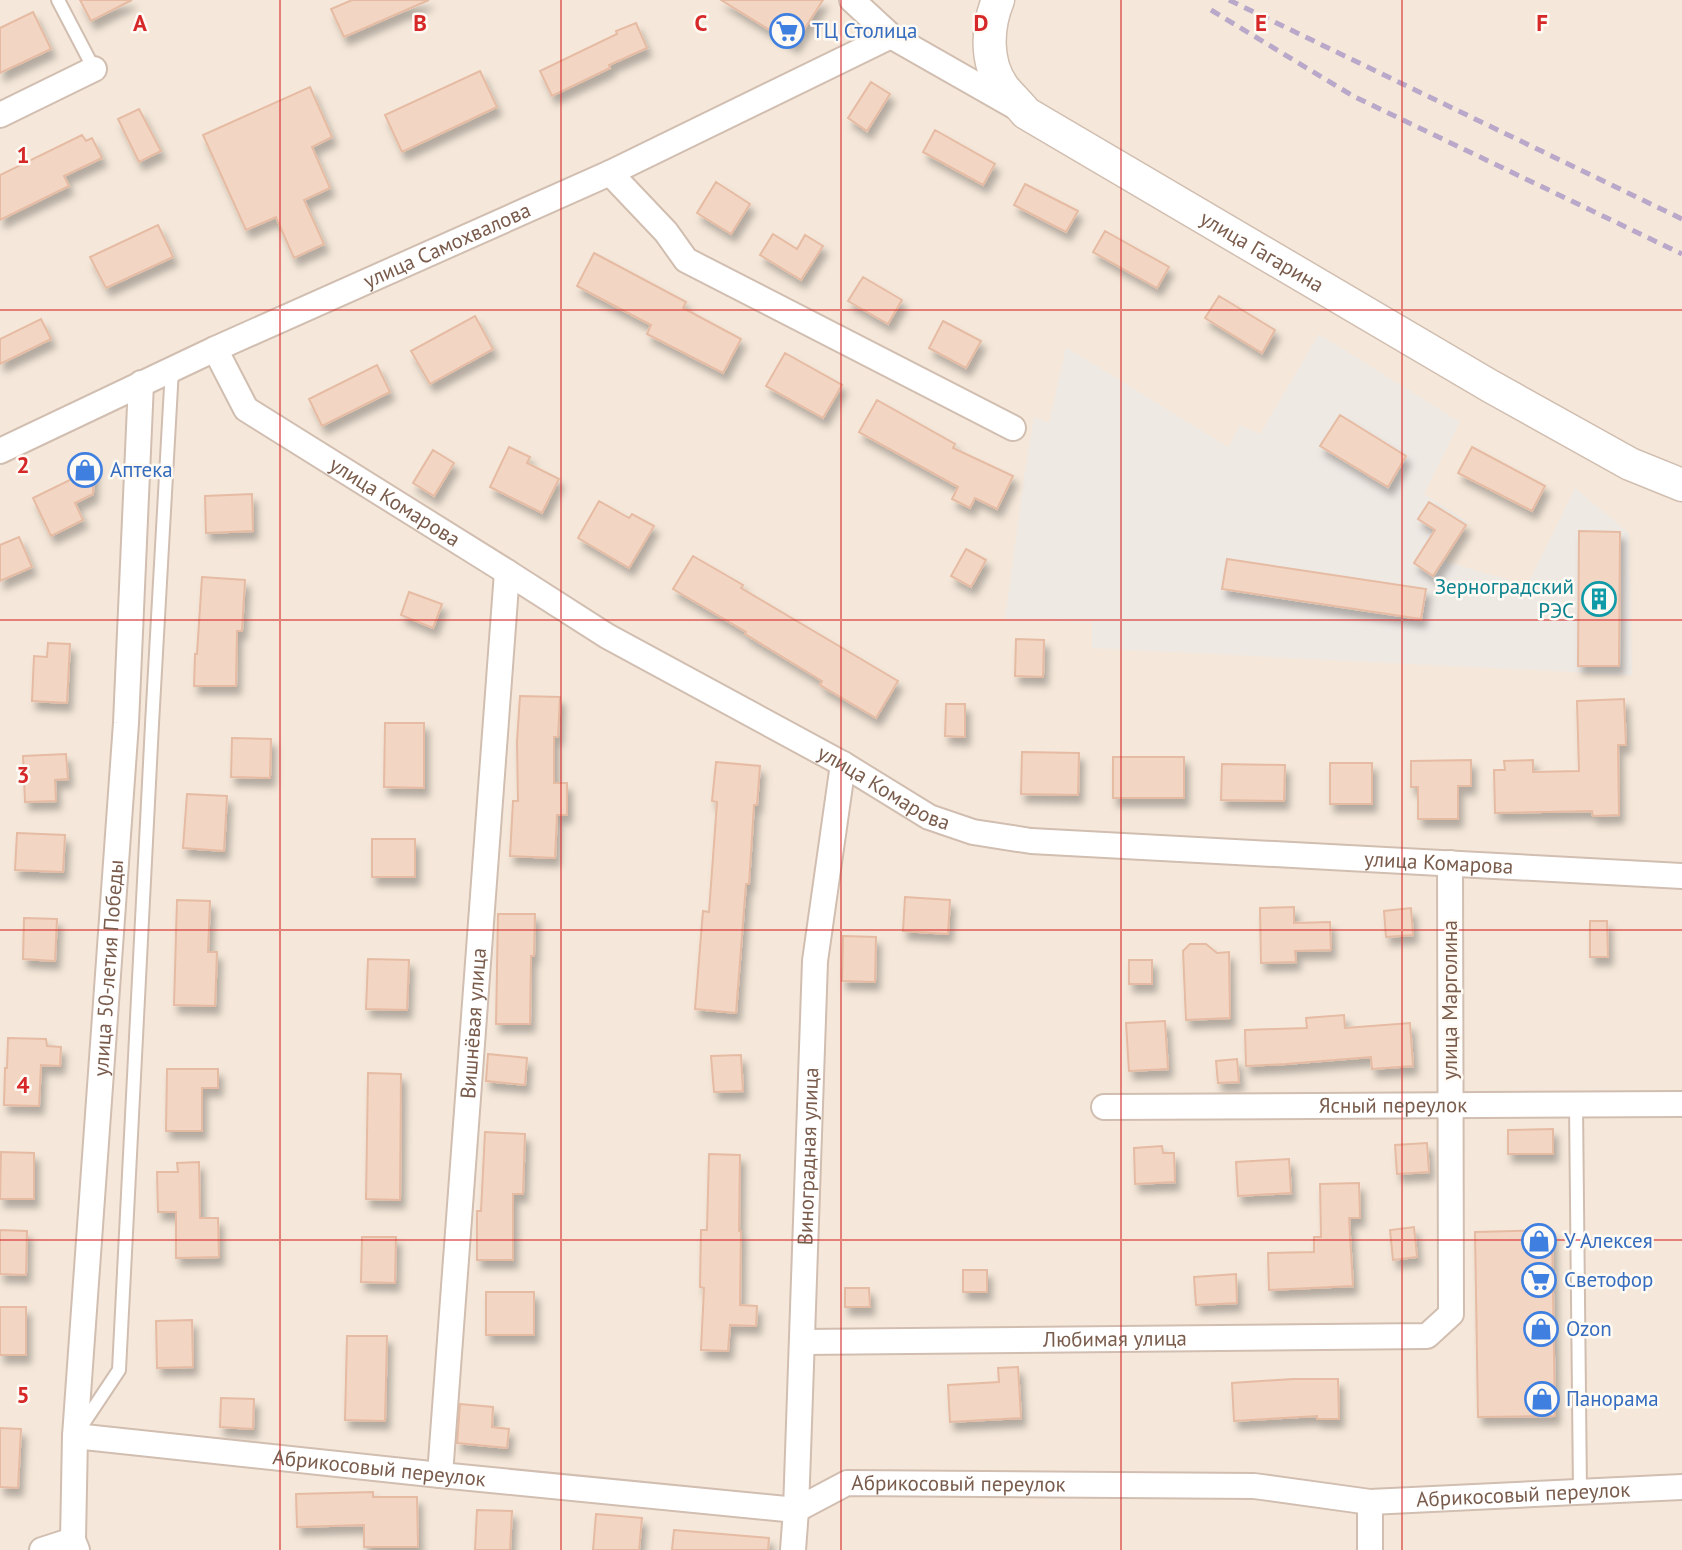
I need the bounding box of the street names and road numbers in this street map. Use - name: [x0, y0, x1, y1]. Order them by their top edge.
- street label: улица Самохвалова: [359, 196, 535, 294]
- street label: улица Гагарина: [1195, 204, 1329, 298]
- street label: улица Комарова: [325, 451, 466, 553]
- street label: улица Комарова: [813, 739, 954, 836]
- street label: улица Комарова: [1364, 845, 1514, 880]
- street label: улица 50-летия Победы: [87, 859, 129, 1077]
- street label: улица Марголина: [1436, 920, 1463, 1080]
- street label: Вишнёвая улица: [454, 947, 492, 1100]
- street label: Виноградная улица: [791, 1067, 824, 1246]
- street label: Ясный переулок: [1319, 1091, 1467, 1119]
- street label: Любимая улица: [1042, 1324, 1187, 1353]
- street label: Абрикосовый переулок: [271, 1443, 487, 1492]
- street label: Абрикосовый переулок: [851, 1469, 1066, 1498]
- street label: Абрикосовый переулок: [1416, 1476, 1631, 1513]

